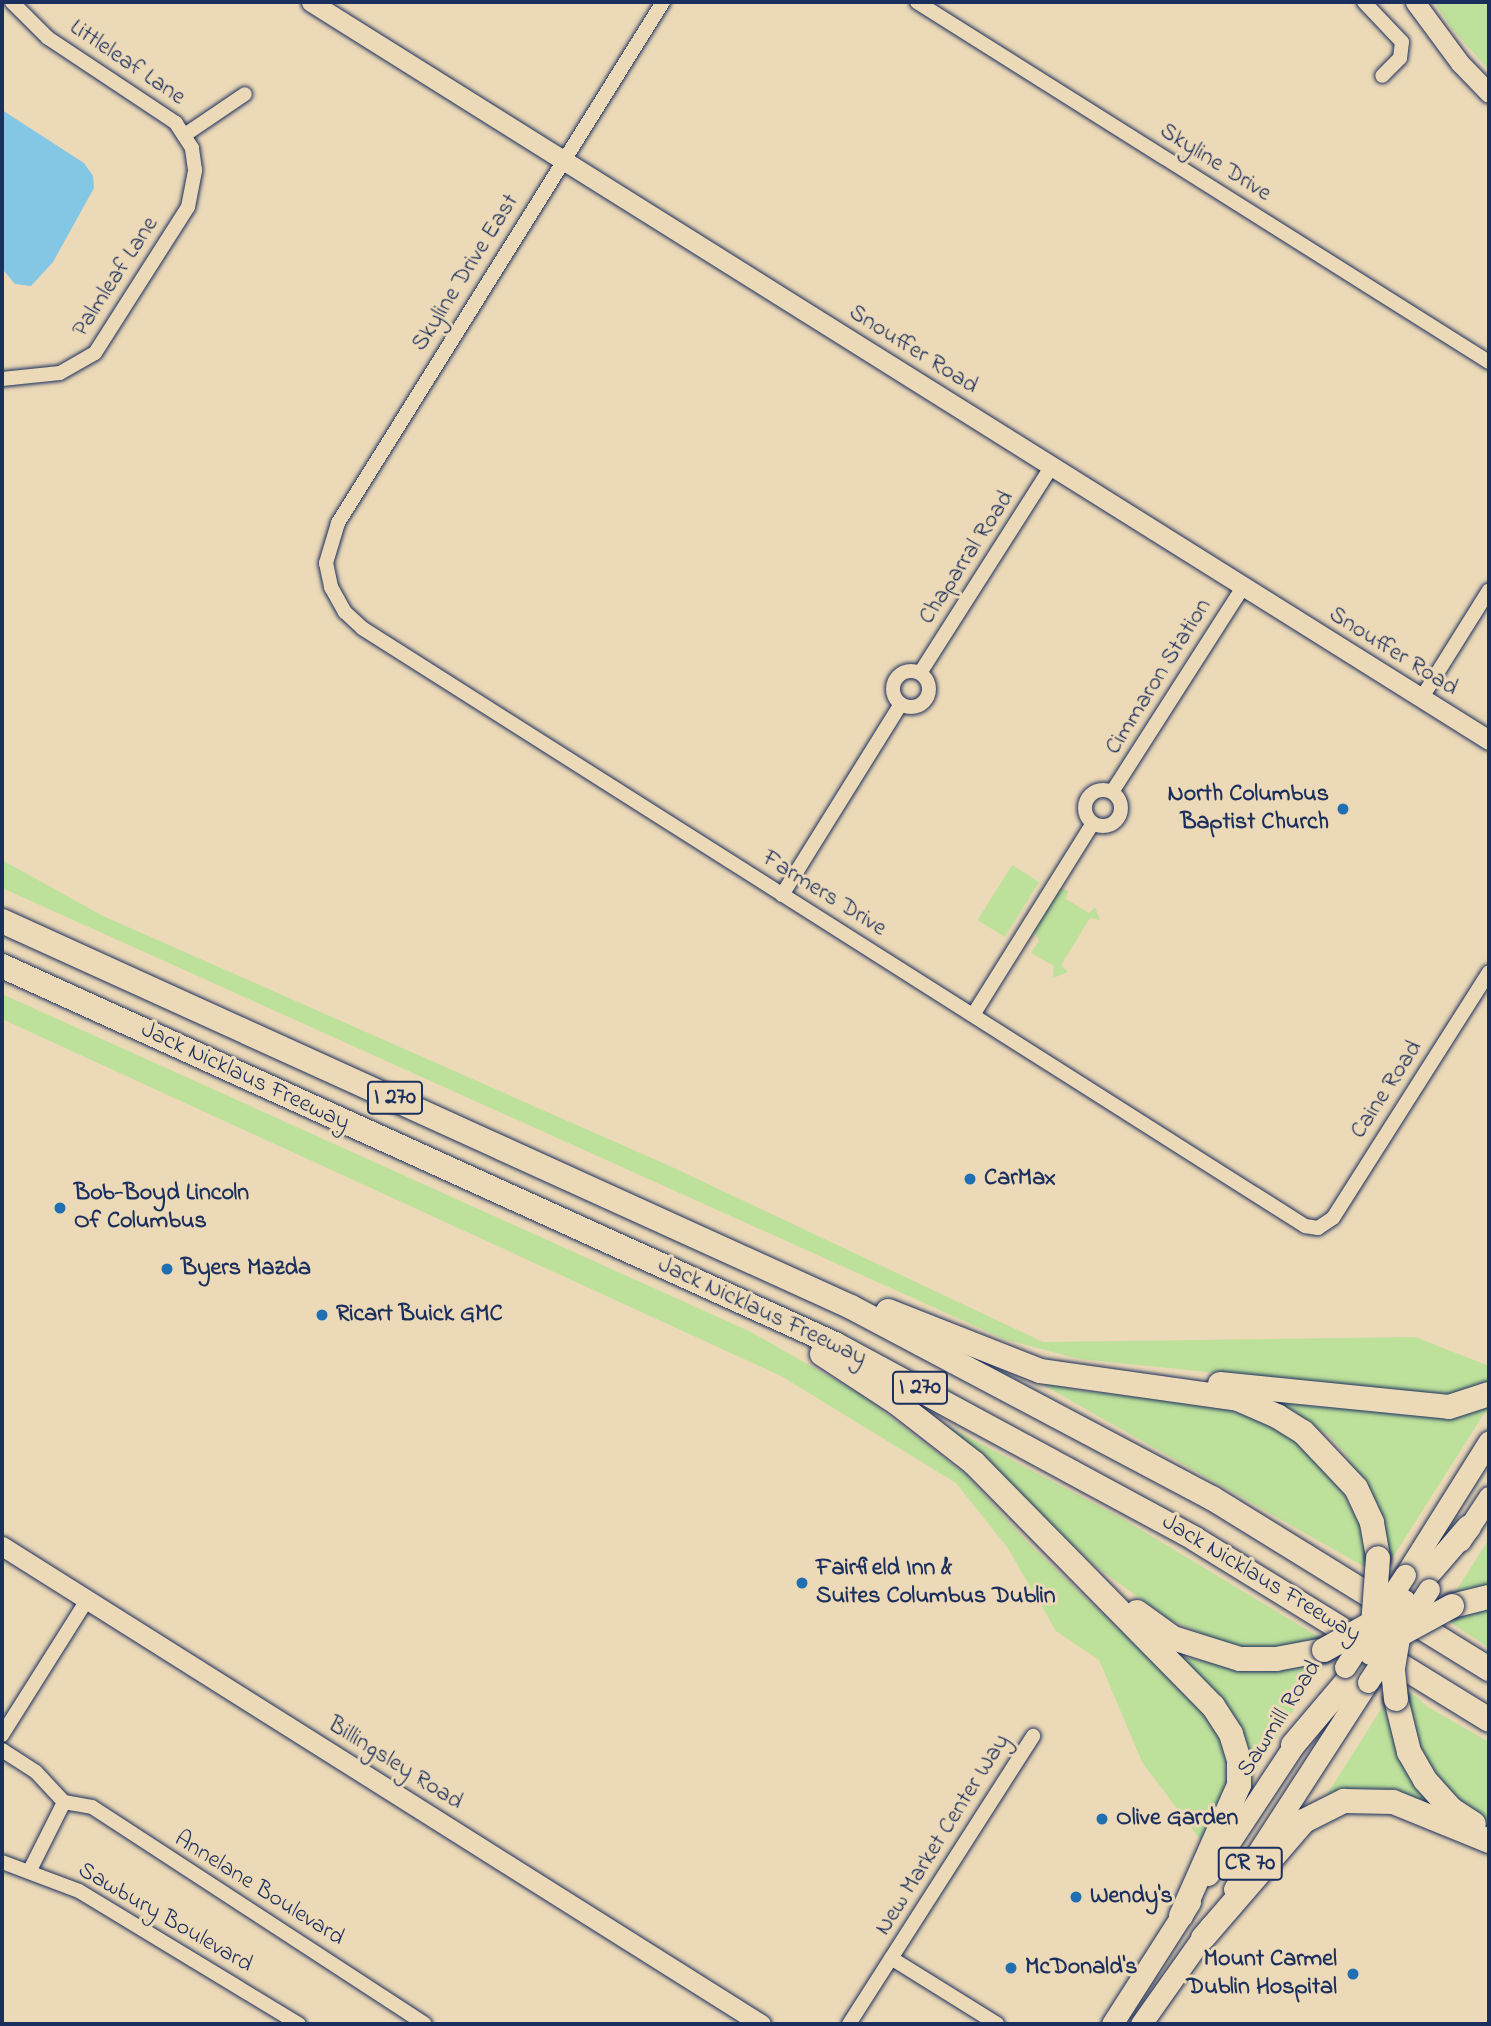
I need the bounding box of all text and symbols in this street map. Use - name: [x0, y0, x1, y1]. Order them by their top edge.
- street label: Littleleaf Lane: [64, 14, 190, 112]
- street label: Skyline Drive: [1154, 117, 1276, 209]
- street label: Skyline Drive East: [406, 189, 526, 357]
- street label: Palmleaf Lane: [67, 212, 165, 342]
- street label: Snouffer Road: [843, 299, 983, 401]
- street label: Chaparral Road: [913, 486, 1021, 630]
- street label: Cimmaron Station: [1099, 594, 1219, 760]
- street label: Snouffer Road: [1323, 601, 1463, 703]
- place label: North Columbus Baptist Church: [1168, 781, 1329, 837]
- marker: North Columbus Baptist Church: [1335, 801, 1351, 817]
- street label: Farmers Drive: [757, 844, 891, 944]
- street label: Jack Nicklaus Freeway: [136, 1016, 354, 1138]
- street label: Caine Road: [1345, 1036, 1429, 1144]
- road number: I 270: [367, 1078, 423, 1118]
- place label: CarMax: [984, 1165, 1056, 1193]
- marker: CarMax: [962, 1171, 978, 1187]
- place label: Bob-Boyd Lincoln Of Columbus: [74, 1180, 249, 1236]
- marker: Bob-Boyd Lincoln Of Columbus: [52, 1200, 68, 1216]
- street label: Jack Nicklaus Freeway: [653, 1251, 871, 1373]
- place label: Byers Mazda: [181, 1255, 311, 1283]
- marker: Byers Mazda: [159, 1261, 175, 1277]
- place label: Ricart Buick GMC: [336, 1301, 503, 1329]
- marker: Ricart Buick GMC: [314, 1307, 330, 1323]
- road number: I 270: [892, 1368, 948, 1408]
- street label: Jack Nicklaus Freeway: [1156, 1508, 1366, 1650]
- place label: Fairfield Inn & Suites Columbus Dublin: [816, 1555, 1056, 1611]
- marker: Fairfield Inn & Suites Columbus Dublin: [794, 1575, 810, 1591]
- street label: Sawmill Road: [1232, 1655, 1328, 1783]
- street label: Billingsley Road: [322, 1711, 468, 1817]
- street label: New Market Center Way: [869, 1729, 1017, 1941]
- place label: Olive Garden: [1116, 1805, 1238, 1833]
- marker: Olive Garden: [1094, 1811, 1110, 1827]
- street label: Annelane Boulevard: [169, 1825, 349, 1953]
- road number: CR 70: [1217, 1844, 1283, 1884]
- street label: Sawbury Boulevard: [73, 1856, 257, 1980]
- place label: Wendy's: [1090, 1883, 1173, 1911]
- marker: Wendy's: [1068, 1889, 1084, 1905]
- place label: Mount Carmel Dublin Hospital: [1187, 1946, 1337, 2002]
- place label: McDonald's: [1025, 1954, 1137, 1982]
- marker: McDonald's: [1003, 1960, 1019, 1976]
- marker: Mount Carmel Dublin Hospital: [1343, 1964, 1363, 1984]

